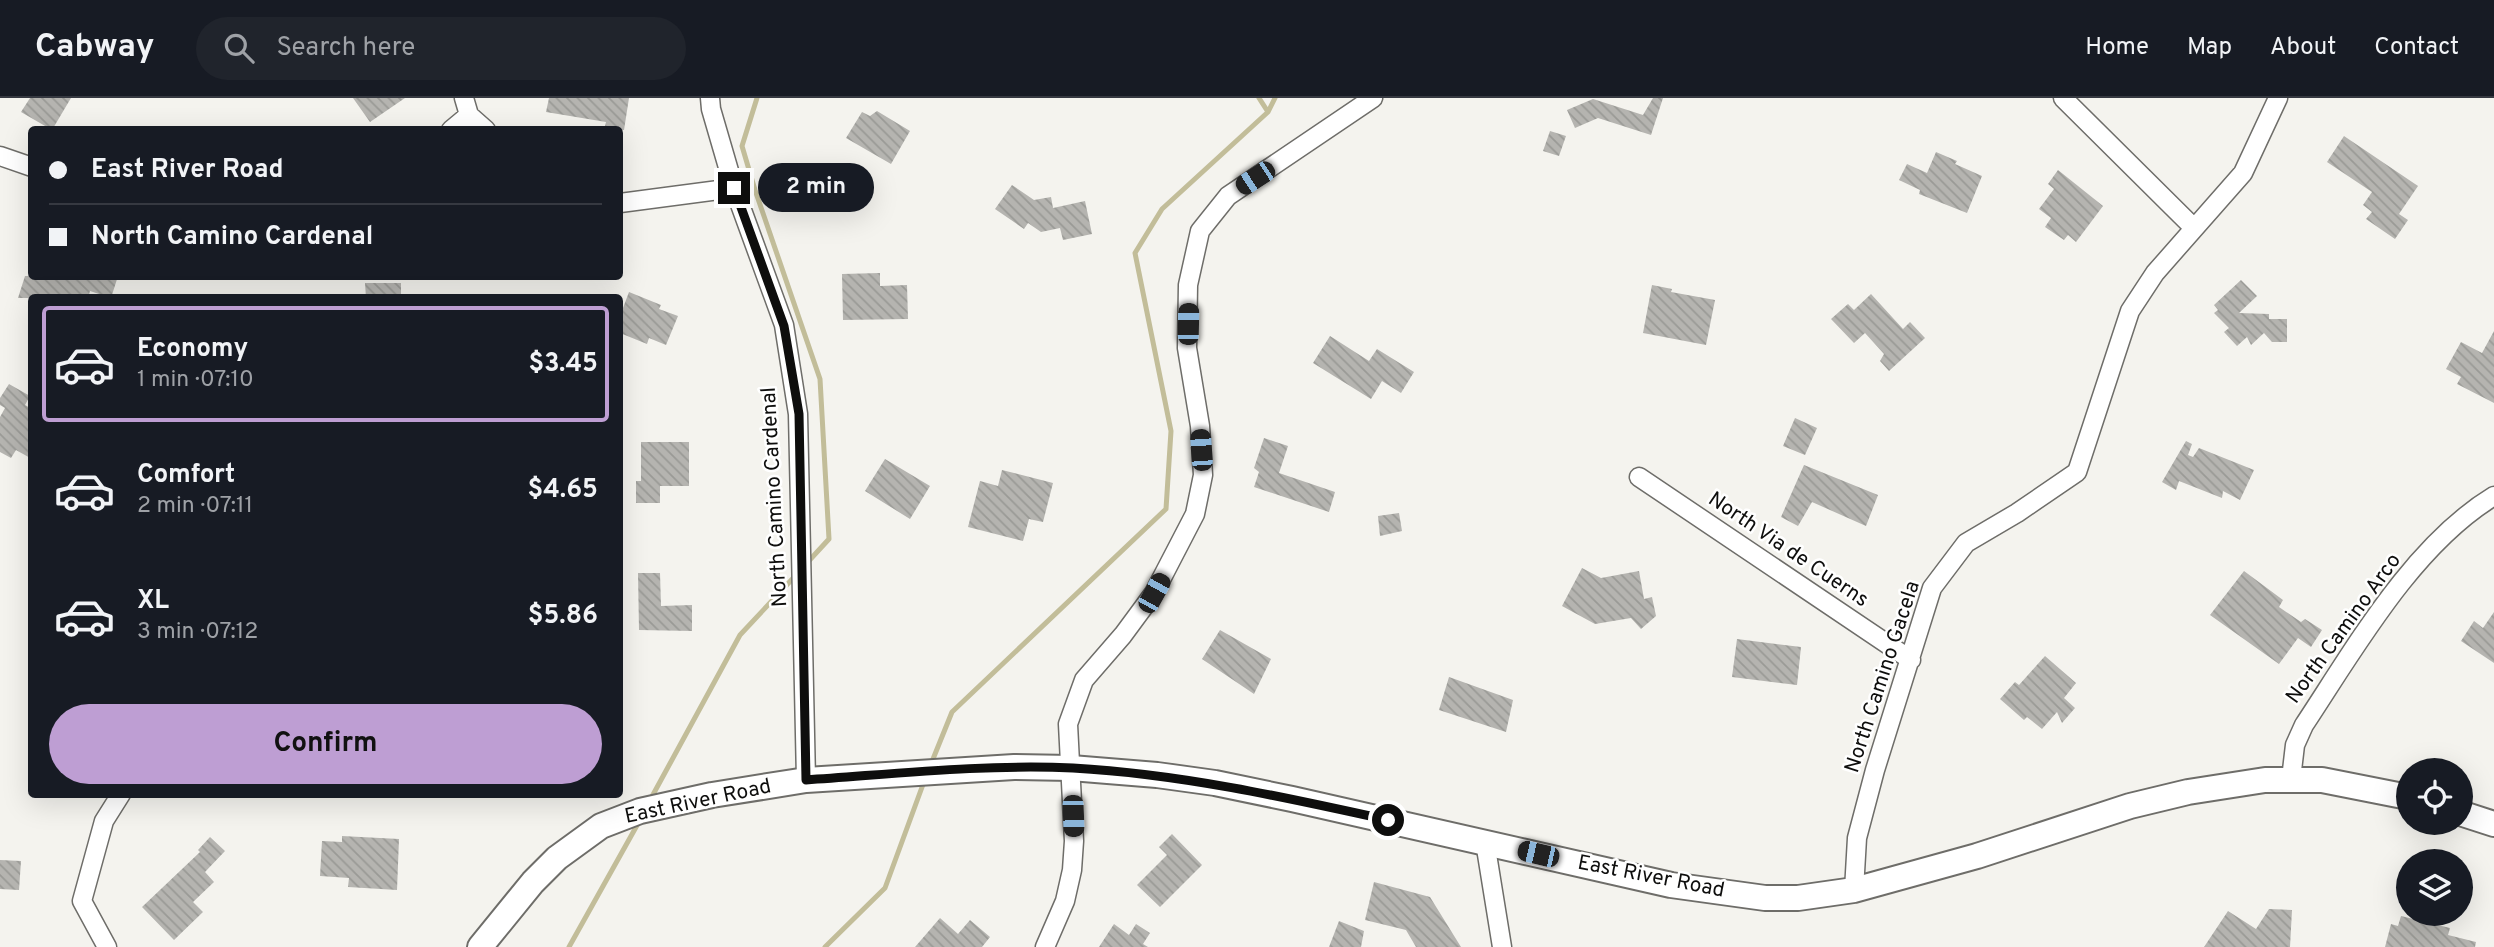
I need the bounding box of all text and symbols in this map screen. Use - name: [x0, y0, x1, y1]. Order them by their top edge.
- search box: [196, 17, 686, 80]
- text: Cabway: [35, 27, 154, 69]
- icon: search: [220, 29, 258, 67]
- text: Search here: [276, 32, 415, 65]
- text: Home: [2085, 33, 2149, 63]
- text: Map: [2187, 33, 2232, 63]
- text: About: [2270, 33, 2336, 63]
- text: Contact: [2374, 33, 2459, 63]
- text: East River Road: [91, 154, 284, 187]
- car: [1232, 158, 1279, 198]
- callout: 2 min: [758, 164, 874, 212]
- route end: [718, 172, 750, 204]
- text: 2 min: [786, 173, 846, 202]
- text: North Camino Cardenal: [91, 221, 373, 254]
- car: [1178, 303, 1199, 345]
- icon: car: [53, 333, 116, 396]
- text: Economy: [137, 333, 248, 366]
- text: $3.45: [528, 348, 598, 381]
- text: 1 min · 07:10: [137, 366, 254, 395]
- street label: North Camino Cardenal: [756, 386, 794, 608]
- car: [1190, 428, 1213, 472]
- icon: car: [53, 459, 116, 522]
- text: Comfort: [137, 459, 235, 492]
- text: $4.65: [527, 474, 598, 507]
- street label: North Via de Cuerns: [1703, 486, 1873, 614]
- text: 2 min · 07:11: [137, 492, 253, 521]
- street label: North Camino Arco: [2280, 548, 2408, 710]
- car: [1135, 570, 1174, 616]
- street label: North Camino Gacela: [1839, 578, 1927, 776]
- icon: car: [53, 585, 116, 648]
- text: XL: [137, 585, 169, 618]
- text: $5.86: [528, 600, 598, 633]
- text: 3 min · 07:12: [137, 618, 258, 647]
- button: Confirm: [49, 704, 602, 784]
- map controls: [2396, 758, 2473, 926]
- button: locate: [2396, 758, 2473, 835]
- street label: East River Road: [622, 773, 774, 831]
- car: [1062, 795, 1085, 837]
- route start: [1372, 804, 1404, 836]
- car: [1516, 839, 1561, 869]
- button: layers: [2396, 849, 2473, 926]
- street label: East River Road: [1575, 850, 1727, 904]

